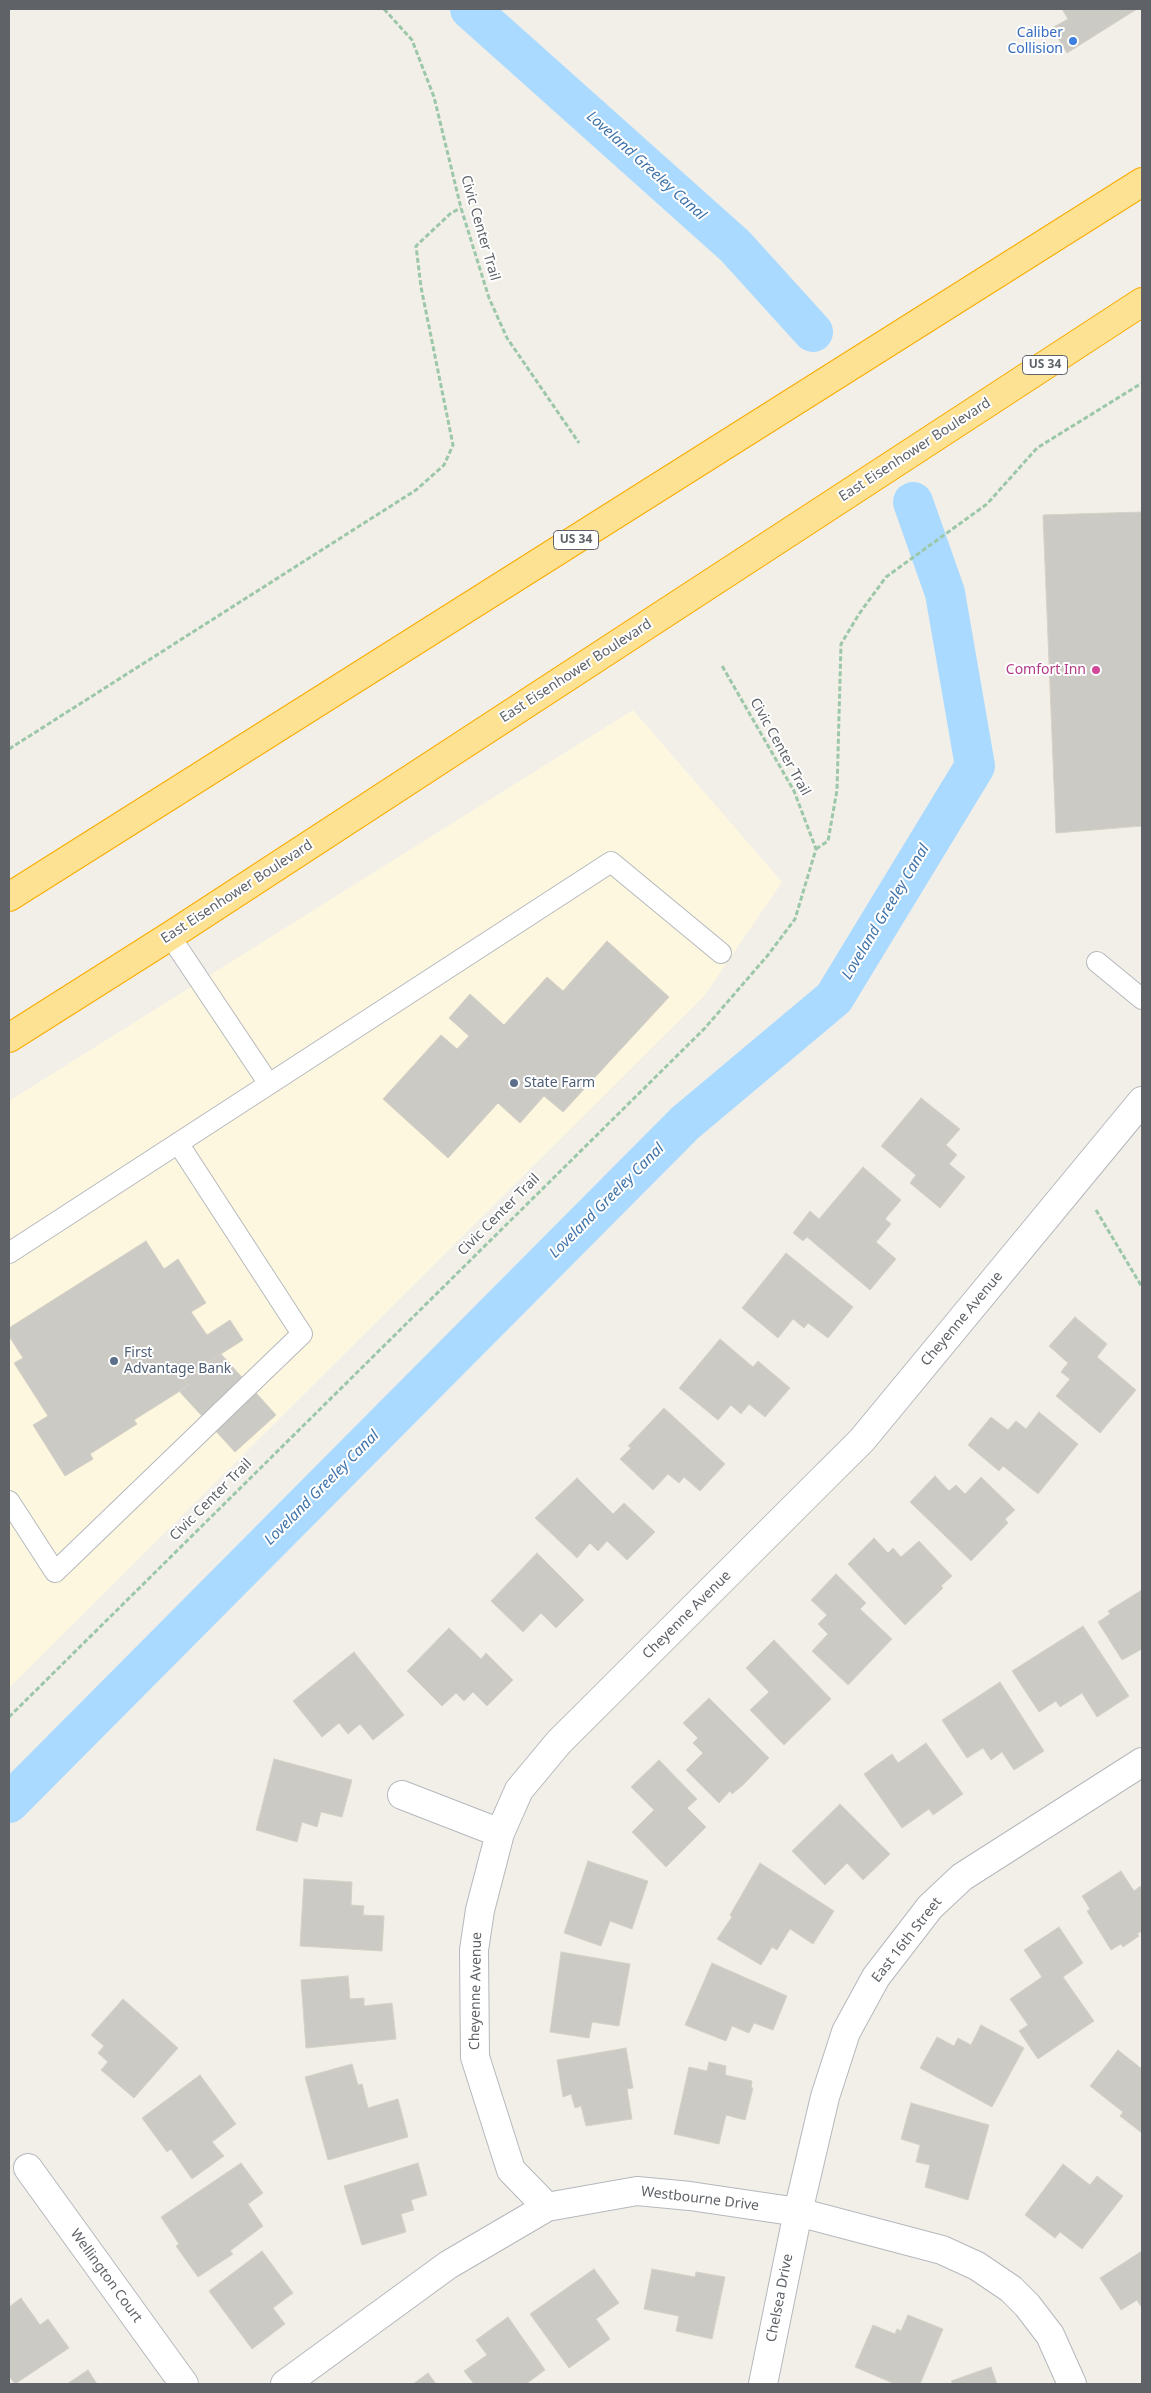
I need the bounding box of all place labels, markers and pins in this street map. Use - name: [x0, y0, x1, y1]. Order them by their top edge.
- place label: Caliber Collision: [1007, 25, 1063, 58]
- marker: Caliber Collision: [1067, 35, 1079, 47]
- place label: Comfort Inn: [1006, 662, 1086, 678]
- marker: Comfort Inn: [1090, 664, 1102, 676]
- place label: State Farm: [524, 1075, 595, 1091]
- marker: State Farm: [508, 1077, 520, 1089]
- place label: First Advantage Bank: [124, 1345, 231, 1378]
- marker: First Advantage Bank: [108, 1355, 120, 1367]

